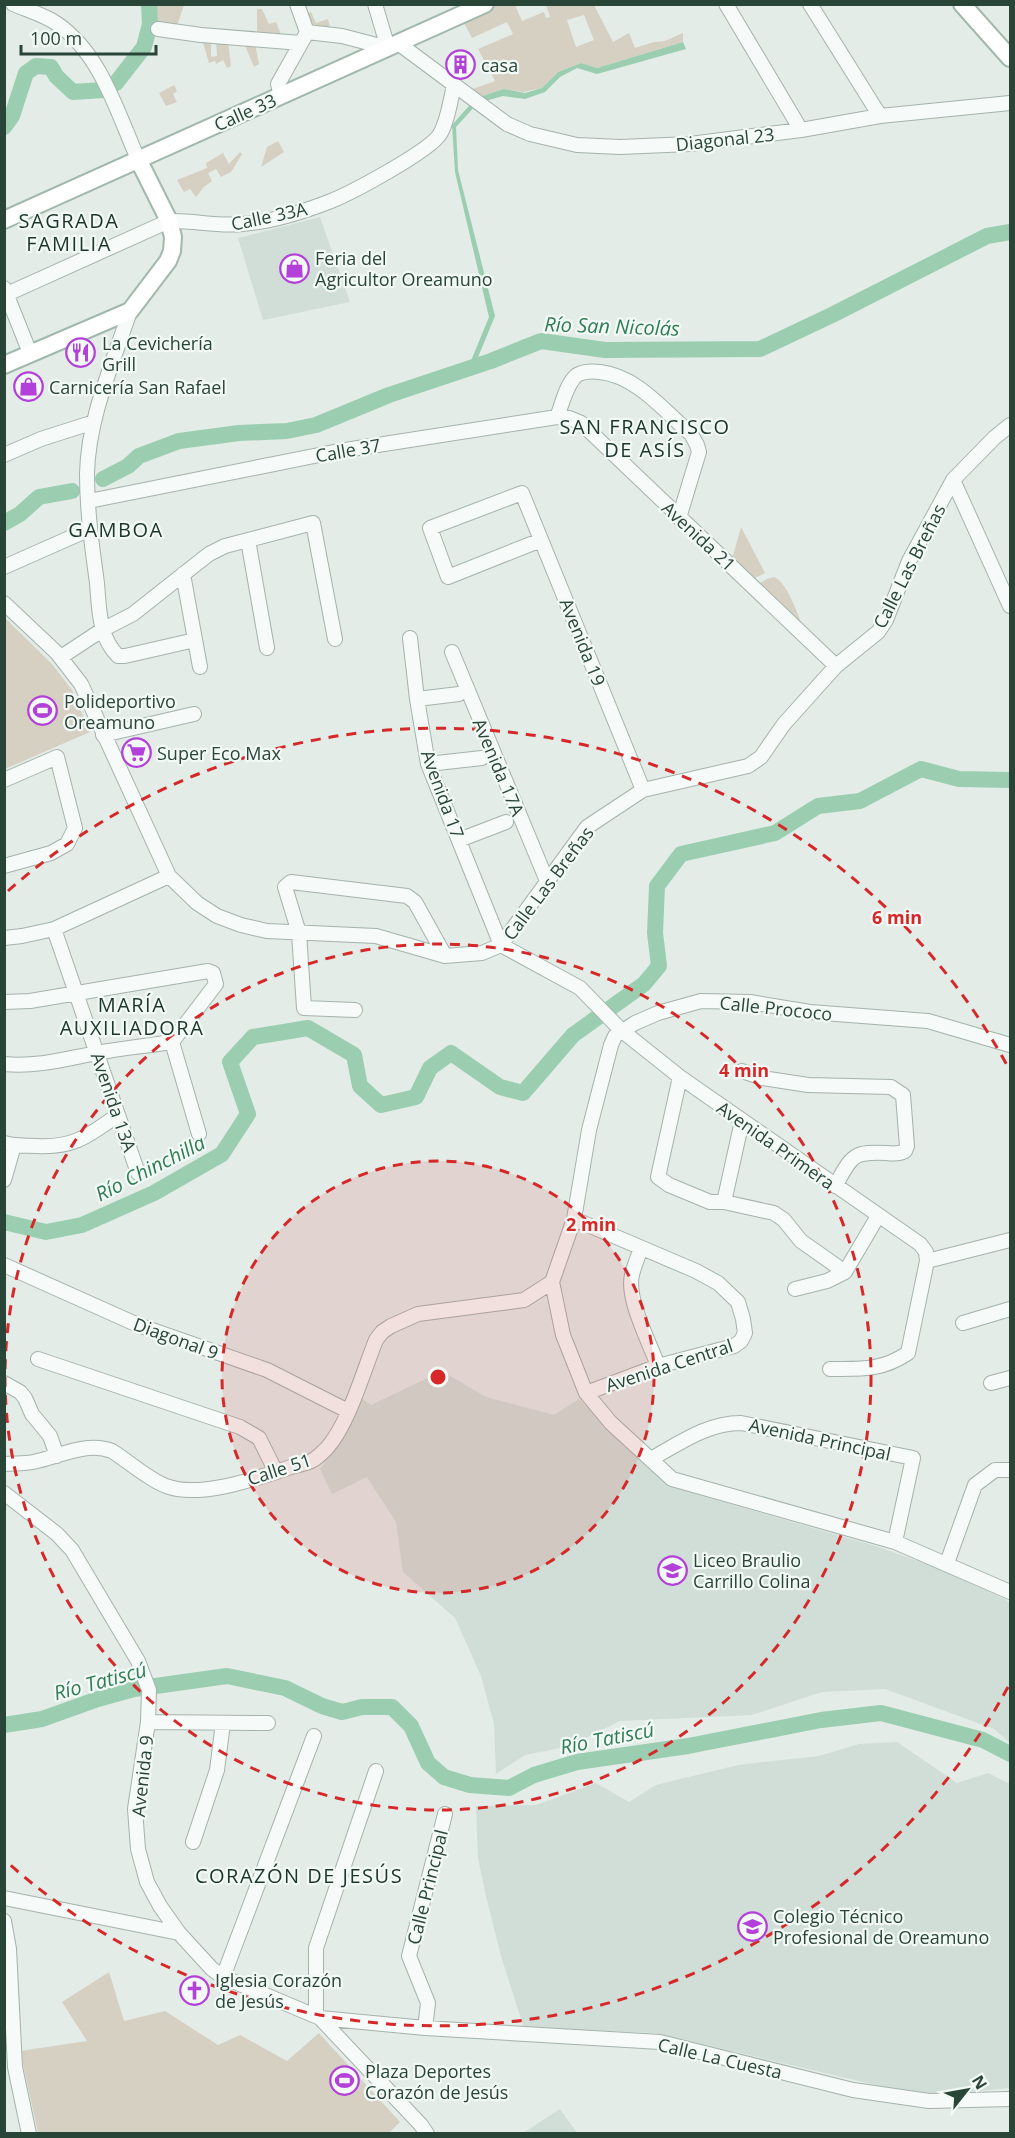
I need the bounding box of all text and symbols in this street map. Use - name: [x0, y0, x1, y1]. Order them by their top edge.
- scale bar: [21, 18, 156, 56]
- text: 100 m: [30, 26, 82, 50]
- building icon: casa: [444, 49, 476, 81]
- place label: casa: [481, 53, 518, 77]
- street label: Calle 33: [210, 88, 280, 136]
- street label: Diagonal 23: [674, 122, 776, 156]
- street label: Calle 33A: [229, 196, 310, 236]
- district label: SAGRADA FAMILIA: [19, 207, 119, 257]
- place label: Feria del Agricultor Oreamuno: [315, 246, 493, 291]
- shop icon: Feria del Agricultor Oreamuno: [278, 252, 310, 284]
- water label: Río San Nicolás: [544, 310, 681, 342]
- place label: La Cevichería Grill: [102, 331, 213, 376]
- restaurant icon: La Cevichería Grill: [65, 337, 97, 369]
- shop icon: Carnicería San Rafael: [12, 371, 44, 403]
- place label: Carnicería San Rafael: [49, 375, 226, 399]
- district label: SAN FRANCISCO DE ASÍS: [559, 413, 731, 463]
- street label: Calle 37: [314, 432, 382, 468]
- street label: Avenida 21: [657, 496, 741, 576]
- street label: Calle Las Breñas: [867, 500, 951, 632]
- district label: GAMBOA: [68, 516, 164, 543]
- street label: Avenida 19: [555, 595, 611, 689]
- place label: Polideportivo Oreamuno: [64, 689, 176, 734]
- sports icon: Polideportivo Oreamuno: [27, 695, 59, 727]
- street label: Avenida 17A: [468, 715, 531, 820]
- supermarket icon: Super Eco Max: [120, 737, 152, 769]
- place label: Super Eco Max: [157, 741, 281, 765]
- street label: Avenida 17: [416, 747, 470, 841]
- street label: Calle Las Breñas: [497, 821, 599, 945]
- text: 6 min: [872, 905, 922, 929]
- street label: Calle Prococo: [718, 990, 834, 1026]
- district label: MARÍA AUXILIADORA: [60, 991, 204, 1041]
- street label: Avenida 13A: [86, 1049, 142, 1156]
- text: 4 min: [719, 1058, 769, 1082]
- street label: Avenida Primera: [712, 1095, 840, 1195]
- water label: Río Chinchilla: [90, 1129, 210, 1207]
- text: 2 min: [566, 1212, 616, 1236]
- street label: Diagonal 9: [130, 1312, 222, 1364]
- street label: Avenida Central: [602, 1333, 736, 1397]
- centre of rings: [428, 1367, 448, 1387]
- street label: Avenida Principal: [747, 1412, 893, 1466]
- street label: Calle 51: [244, 1447, 314, 1491]
- place label: Liceo Braulio Carrillo Colina: [693, 1548, 810, 1593]
- school or university icon: Liceo Braulio Carrillo Colina: [656, 1554, 688, 1586]
- water label: Río Tatiscú: [51, 1656, 149, 1706]
- water label: Río Tatiscú: [558, 1716, 656, 1760]
- street label: Avenida 9: [126, 1734, 158, 1818]
- street label: Calle Principal: [401, 1827, 453, 1947]
- district label: CORAZÓN DE JESÚS: [195, 1862, 403, 1889]
- place label: Colegio Técnico Profesional de Oreamuno: [773, 1904, 989, 1949]
- school or university icon: Colegio Técnico Profesional de Oreamuno: [736, 1910, 768, 1942]
- place label: Iglesia Corazón de Jesús: [215, 1968, 342, 2013]
- church icon: Iglesia Corazón de Jesús: [178, 1974, 210, 2006]
- street label: Calle La Cuesta: [656, 2032, 784, 2084]
- place label: Plaza Deportes Corazón de Jesús: [365, 2059, 508, 2104]
- north arrow: [937, 2060, 997, 2120]
- sports icon: Plaza Deportes Corazón de Jesús: [328, 2065, 360, 2097]
- text: N: [967, 2071, 993, 2094]

